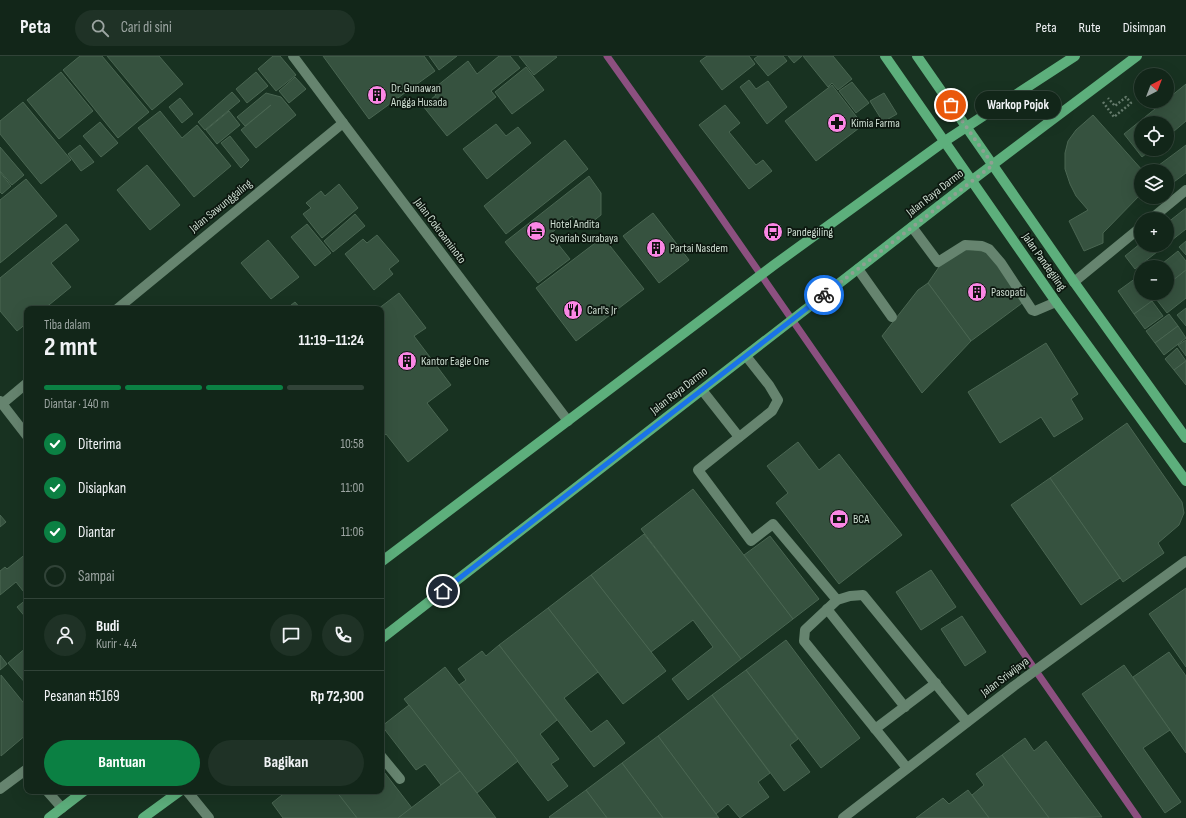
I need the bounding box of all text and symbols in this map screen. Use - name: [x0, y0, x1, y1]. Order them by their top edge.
- search box: [75, 10, 355, 46]
- text: Peta: [20, 16, 51, 39]
- icon: search: [89, 17, 111, 39]
- text: Cari di sini: [121, 18, 172, 37]
- text: Peta: [1036, 19, 1057, 36]
- text: Rute: [1079, 19, 1101, 36]
- text: Disimpan: [1123, 19, 1166, 36]
- north arrow: [1134, 68, 1174, 108]
- map controls: [1134, 68, 1174, 300]
- place label: Dr. Gunawan Angga Husada: [390, 81, 447, 110]
- building icon: Dr. Gunawan Angga Husada: [366, 84, 388, 106]
- pin: [934, 88, 968, 122]
- callout: Warkop Pojok: [975, 91, 1061, 119]
- icon: bag: [940, 94, 962, 116]
- text: Warkop Pojok: [987, 97, 1049, 113]
- pharmacy icon: Kimia Farma: [826, 112, 848, 134]
- place label: Kimia Farma: [851, 116, 900, 131]
- button: locate: [1134, 116, 1174, 156]
- button: layers: [1134, 164, 1174, 204]
- street label: Jalan Raya Darmo: [903, 166, 967, 221]
- street label: Jalan Sawunggaling: [186, 176, 256, 236]
- street label: Jalan Cokroaminoto: [410, 195, 469, 267]
- button: +: [1134, 212, 1174, 252]
- place label: Hotel Andita Syariah Surabaya: [550, 217, 618, 246]
- hotel icon: Hotel Andita Syariah Surabaya: [525, 220, 547, 242]
- bus stop icon: Pandegiling: [762, 221, 784, 243]
- place label: Pandegiling: [787, 225, 833, 240]
- street label: Jalan Pandegiling: [1018, 229, 1070, 294]
- building icon: Partai Nasdem: [645, 237, 667, 259]
- place label: Partai Nasdem: [670, 241, 728, 256]
- button: −: [1134, 260, 1174, 300]
- courier: [804, 275, 844, 315]
- building icon: Pasopati: [966, 281, 988, 303]
- icon: bike: [813, 284, 835, 306]
- place label: Pasopati: [991, 285, 1025, 300]
- restaurant icon: Carl's Jr: [562, 299, 584, 321]
- place label: Carl's Jr: [587, 303, 617, 318]
- text: Tiba dalam: [44, 317, 90, 333]
- text: 11:19–11:24: [299, 331, 364, 350]
- text: 2 mnt: [44, 332, 97, 363]
- building icon: Kantor Eagle One: [396, 350, 418, 372]
- place label: Kantor Eagle One: [421, 354, 489, 369]
- street label: Jalan Raya Darmo: [647, 364, 711, 419]
- text: Diantar · 140 m: [44, 396, 109, 412]
- icon: check: [44, 433, 66, 455]
- text: Diterima: [78, 435, 121, 454]
- text: 10:58: [340, 436, 364, 452]
- icon: check: [44, 477, 66, 499]
- text: Disiapkan: [78, 479, 126, 498]
- text: 11:00: [341, 480, 364, 496]
- bank icon: BCA: [828, 508, 850, 530]
- place label: BCA: [853, 512, 870, 527]
- icon: check: [44, 521, 66, 543]
- text: Diantar: [78, 523, 115, 542]
- text: 11:06: [341, 524, 364, 540]
- text: Sampai: [78, 567, 115, 586]
- pin: [426, 574, 460, 608]
- icon: home: [432, 580, 454, 602]
- button: person: [44, 614, 86, 656]
- button: chat: [270, 614, 312, 656]
- button: phone: [322, 614, 364, 656]
- text: Budi: [96, 617, 119, 636]
- text: Kurir · 4.4: [96, 636, 137, 652]
- street label: Jalan Sriwijaya: [977, 654, 1032, 701]
- text: Pesanan #5169: [44, 687, 120, 706]
- text: Rp 72,300: [310, 687, 364, 706]
- button: Bantuan: [44, 740, 200, 786]
- button: Bagikan: [208, 740, 364, 786]

